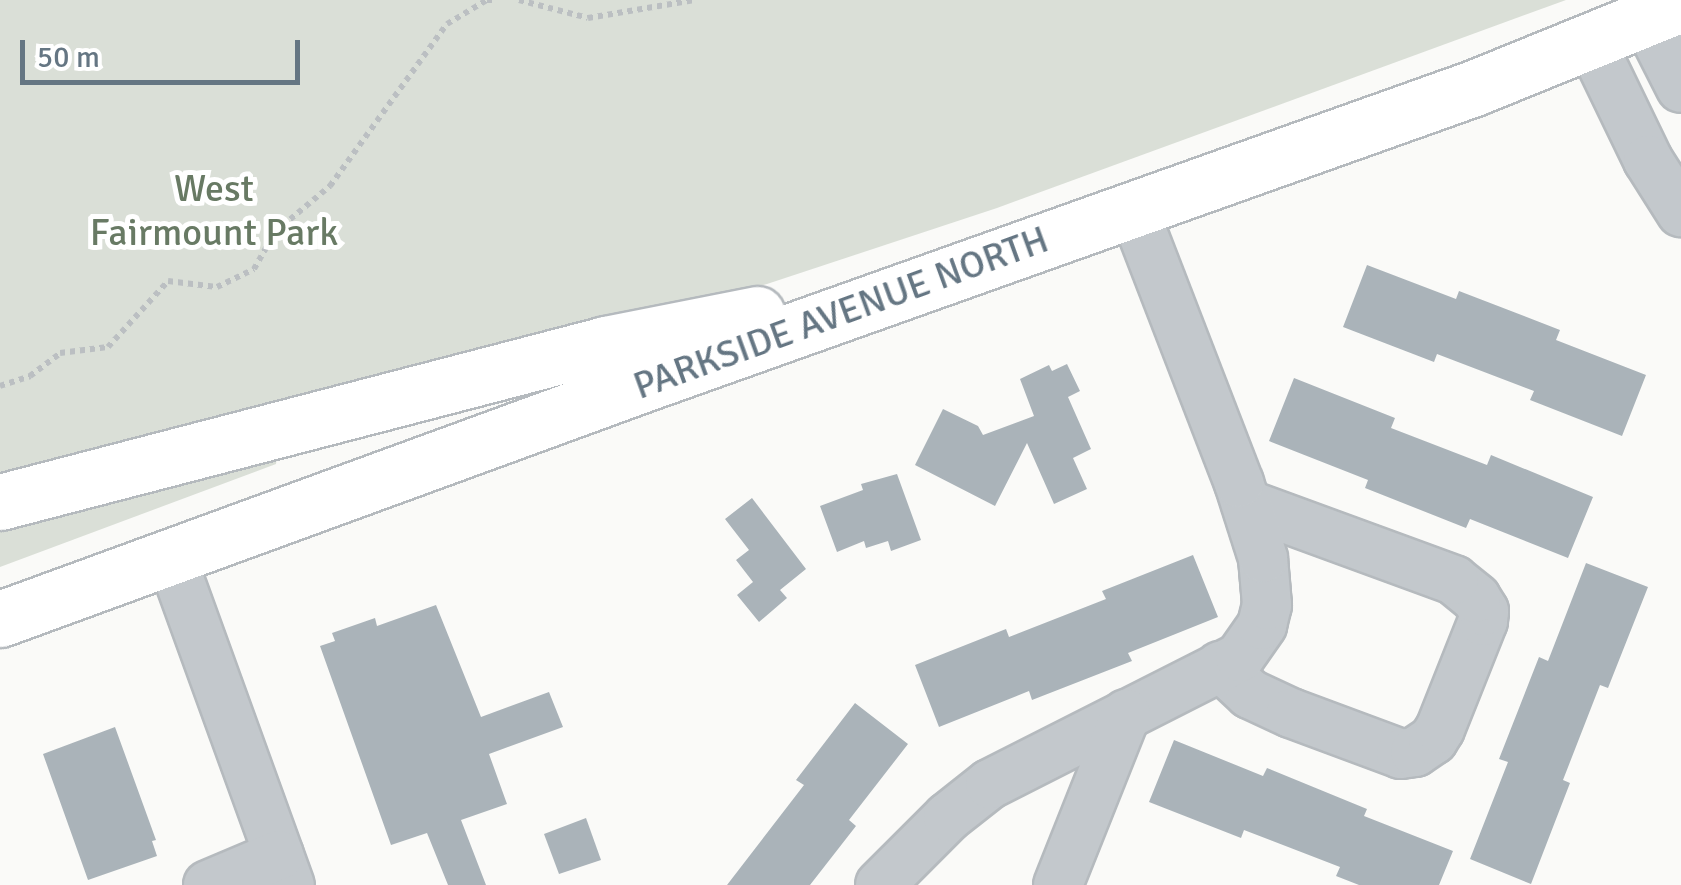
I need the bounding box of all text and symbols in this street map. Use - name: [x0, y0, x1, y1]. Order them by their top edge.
- scale bar: [25, 20, 305, 82]
- text: 50 m: [37, 39, 100, 76]
- park label: West Fairmount Park: [90, 166, 338, 255]
- street label: PARKSIDE AVENUE NORTH: [627, 217, 1055, 409]

